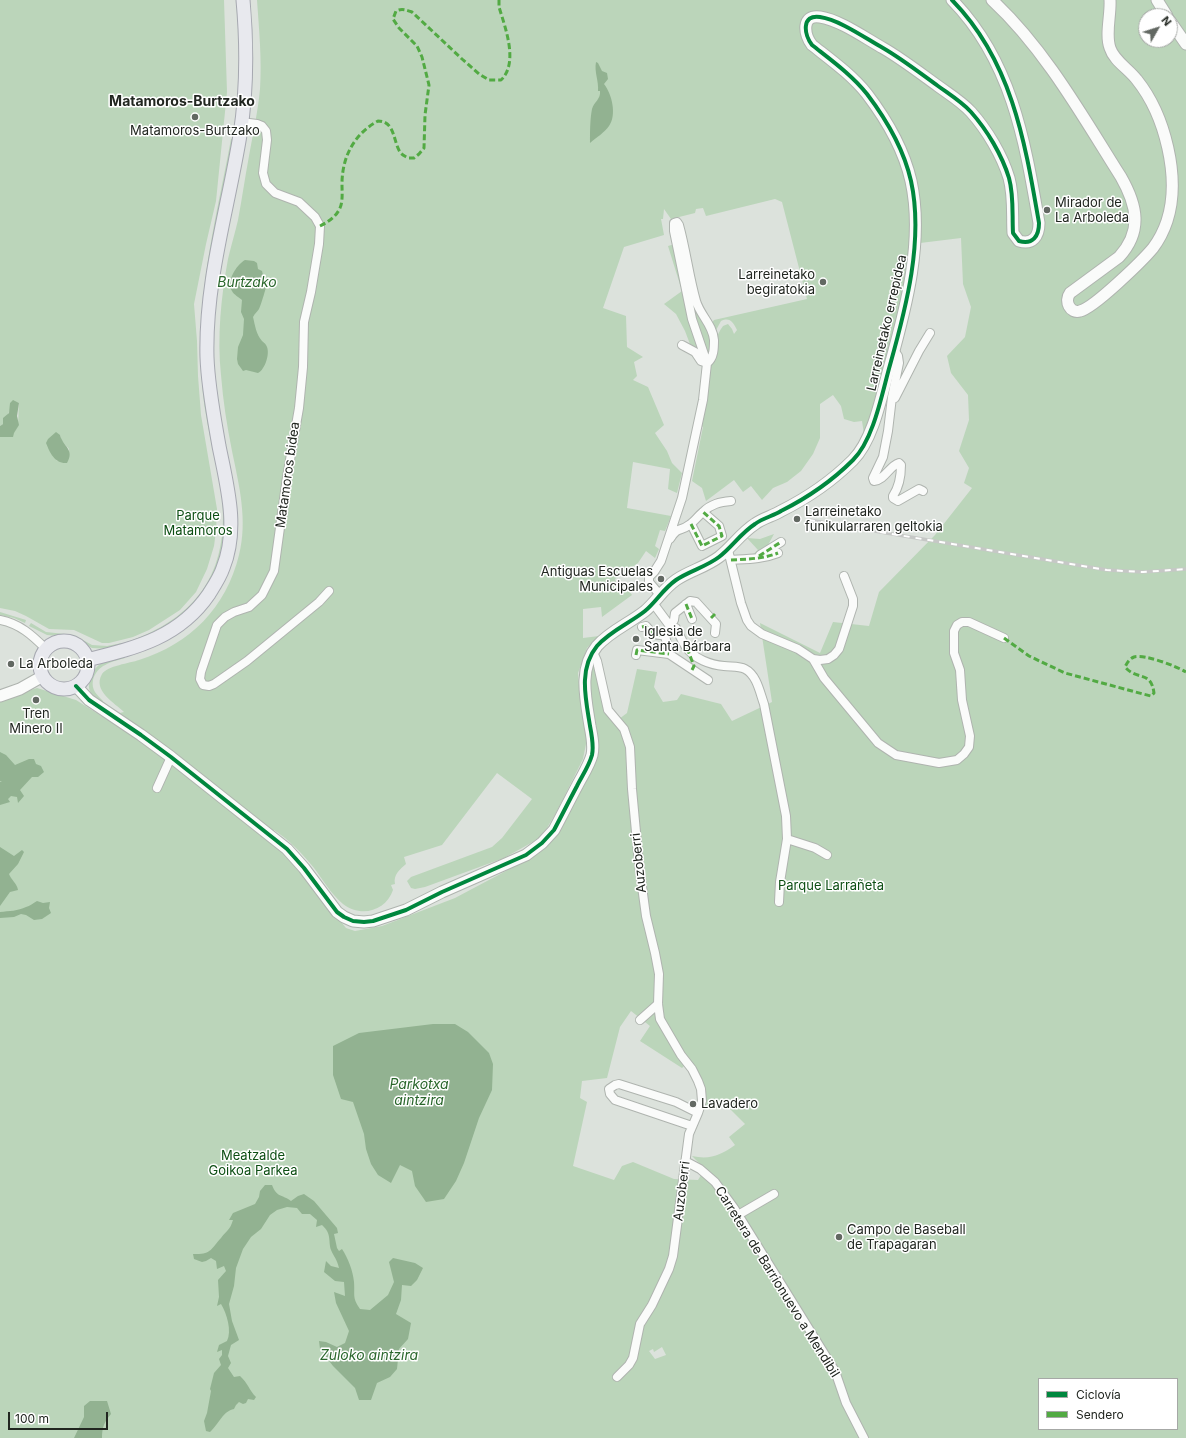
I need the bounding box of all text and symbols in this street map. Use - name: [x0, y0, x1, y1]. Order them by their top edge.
- north arrow: [1138, 8, 1178, 48]
- text: N: [1158, 13, 1175, 29]
- district label: Matamoros-Burtzako: [109, 94, 255, 110]
- marker: Matamoros-Burtzako: [190, 112, 200, 122]
- place label: Matamoros-Burtzako: [130, 123, 260, 139]
- place label: Mirador de La Arboleda: [1055, 195, 1129, 226]
- marker: Mirador de La Arboleda: [1042, 205, 1052, 215]
- street label: Larreinetako errepidea: [864, 253, 910, 393]
- place label: Larreinetako begiratokia: [738, 267, 815, 298]
- water label: Burtzako: [217, 275, 277, 291]
- marker: Larreinetako begiratokia: [818, 277, 828, 287]
- street label: Matamoros bidea: [273, 421, 303, 529]
- place label: Larreinetako funikularraren geltokia: [805, 504, 943, 535]
- park label: Parque Matamoros: [163, 508, 233, 539]
- marker: Larreinetako funikularraren geltokia: [792, 514, 802, 524]
- place label: Antiguas Escuelas Municipales: [541, 564, 653, 595]
- marker: Antiguas Escuelas Municipales: [656, 574, 666, 584]
- place label: Iglesia de Santa Bárbara: [644, 624, 731, 655]
- marker: Iglesia de Santa Bárbara: [631, 634, 641, 644]
- place label: La Arboleda: [19, 656, 93, 672]
- marker: La Arboleda: [6, 659, 16, 669]
- marker: Tren Minero II: [31, 695, 41, 705]
- place label: Tren Minero II: [9, 706, 63, 737]
- street label: Auzoberri: [628, 832, 650, 894]
- park label: Parque Larrañeta: [778, 878, 884, 894]
- water label: Parkotxa aintzira: [389, 1077, 449, 1110]
- place label: Lavadero: [701, 1096, 758, 1112]
- marker: Lavadero: [688, 1099, 698, 1109]
- park label: Meatzalde Goikoa Parkea: [209, 1148, 297, 1179]
- street label: Auzoberri: [671, 1160, 693, 1222]
- street label: Carretera de Barrionuevo a Mendibil: [711, 1184, 843, 1380]
- place label: Campo de Baseball de Trapagaran: [847, 1222, 966, 1253]
- marker: Campo de Baseball de Trapagaran: [834, 1232, 844, 1242]
- water label: Zuloko aintzira: [320, 1348, 418, 1364]
- legend: [1038, 1378, 1178, 1430]
- text: Ciclovía: [1076, 1387, 1121, 1402]
- scale bar: [10, 1404, 110, 1430]
- text: Sendero: [1076, 1407, 1124, 1422]
- text: 100 m: [15, 1411, 49, 1426]

